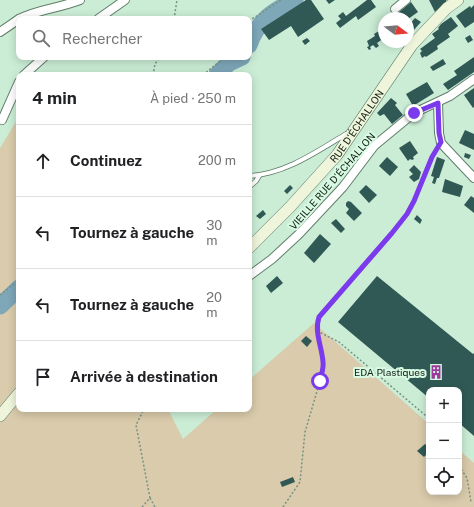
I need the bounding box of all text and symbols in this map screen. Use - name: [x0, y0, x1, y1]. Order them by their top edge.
- north arrow: [378, 12, 414, 48]
- search box: [16, 16, 252, 60]
- icon: search: [30, 27, 52, 49]
- text: Rechercher: [62, 30, 142, 47]
- street label: RUE D'ÉCHALLON: [327, 87, 386, 165]
- text: 4 min: [32, 88, 77, 108]
- text: À pied · 250 m: [150, 91, 236, 106]
- route end: [405, 104, 423, 122]
- street label: VIEILLE RUE D'ÉCHALLON: [287, 130, 377, 232]
- icon: ahead: [32, 150, 54, 172]
- text: Continuez: [70, 152, 142, 169]
- text: 200 m: [198, 153, 236, 168]
- text: 30 m: [206, 218, 222, 248]
- icon: left: [32, 222, 54, 244]
- text: Tournez à gauche: [70, 224, 194, 241]
- text: 20 m: [206, 290, 222, 320]
- icon: left: [32, 294, 54, 316]
- text: Tournez à gauche: [70, 296, 194, 313]
- building icon: EDA Plastiques: [428, 364, 444, 380]
- icon: arrive: [32, 366, 54, 388]
- place label: EDA Plastiques: [354, 366, 425, 378]
- text: Arrivée à destination: [70, 368, 218, 385]
- route start: [311, 372, 329, 390]
- map controls: [426, 387, 462, 495]
- button: +: [426, 387, 462, 423]
- button: −: [426, 423, 462, 459]
- button: locate: [426, 459, 462, 495]

